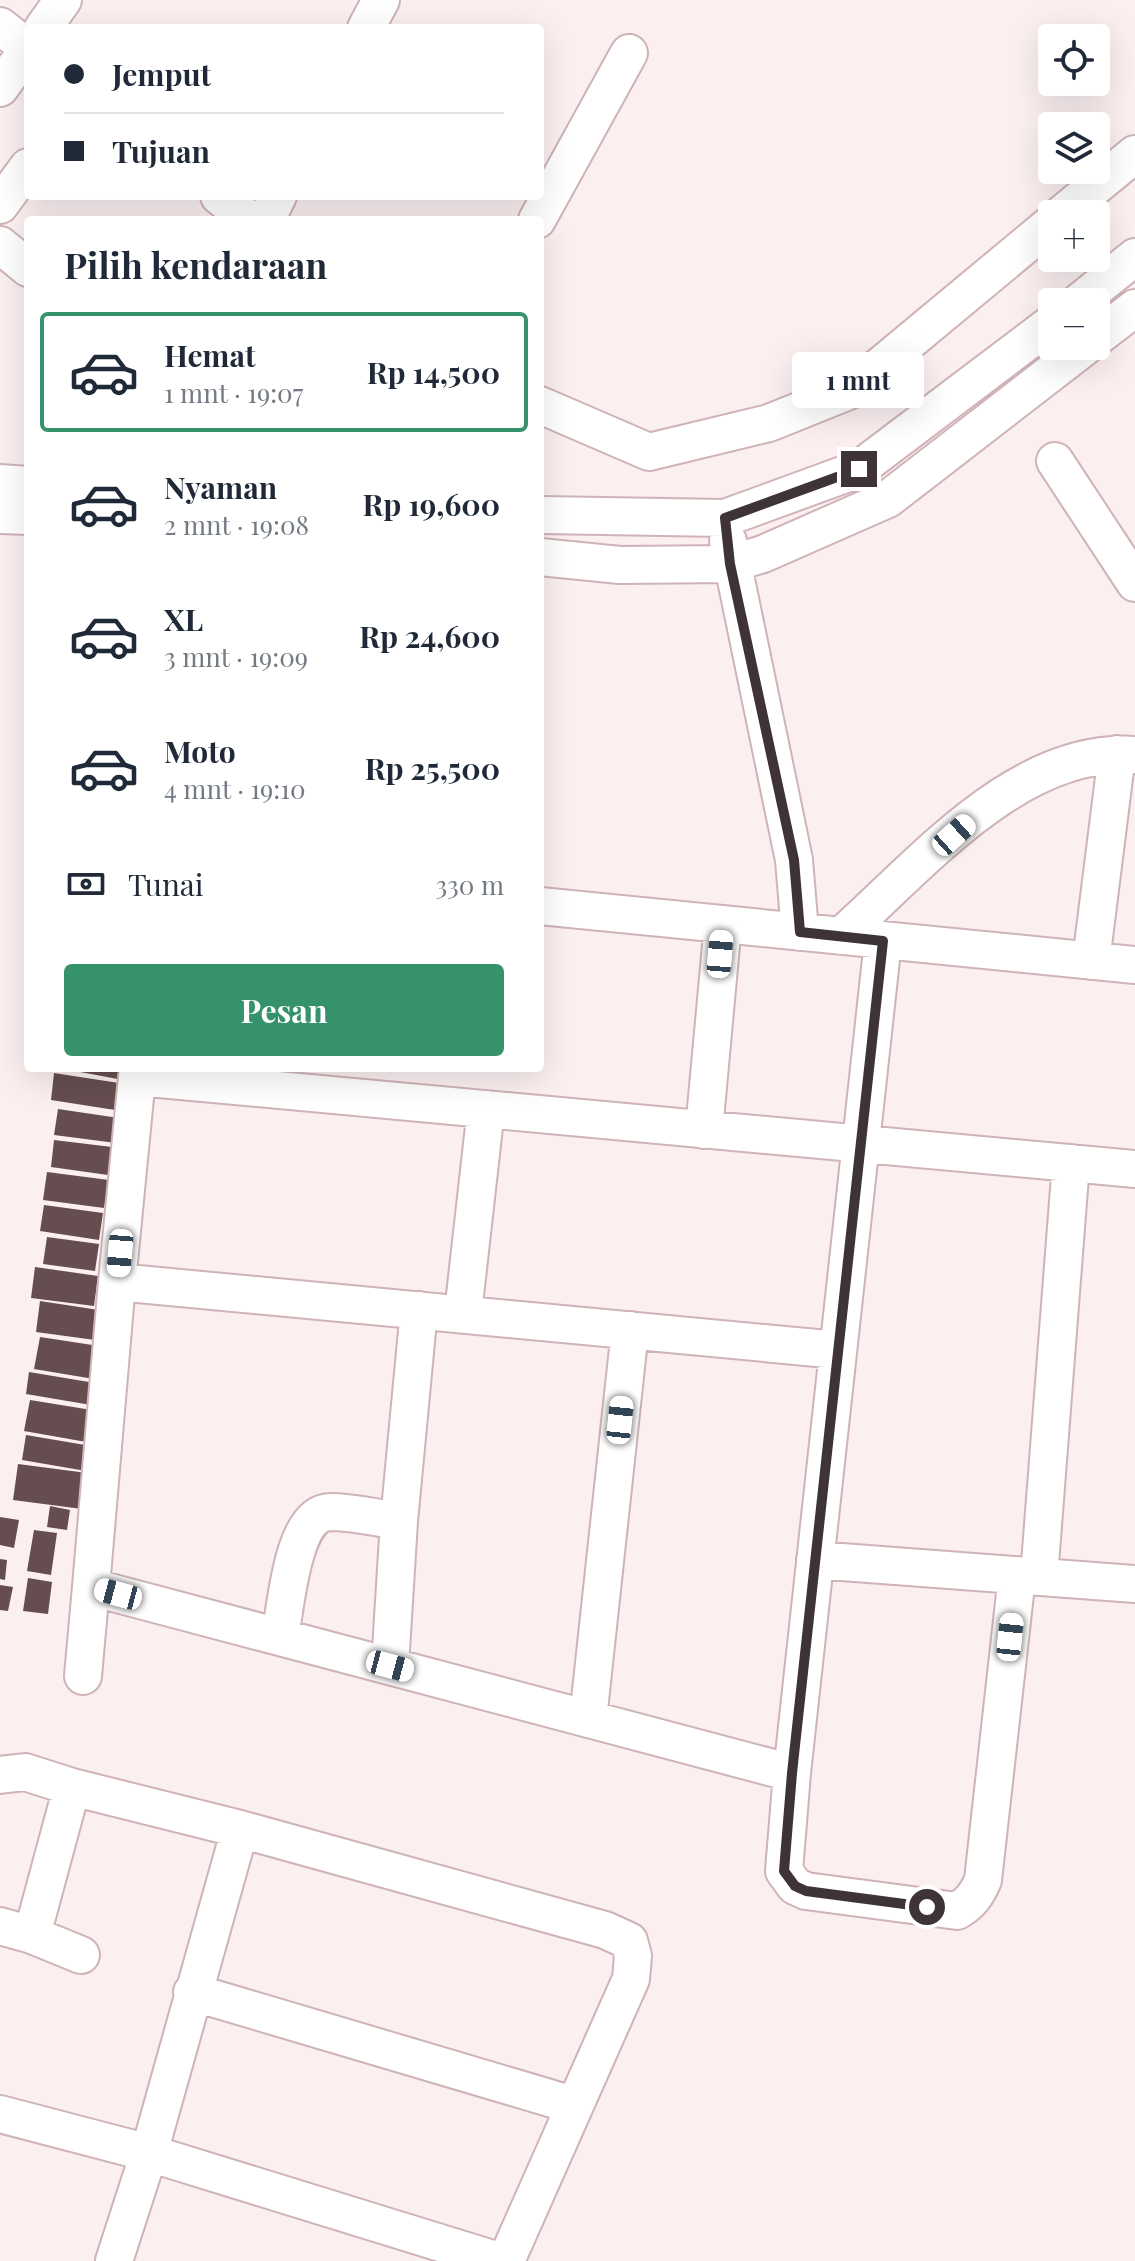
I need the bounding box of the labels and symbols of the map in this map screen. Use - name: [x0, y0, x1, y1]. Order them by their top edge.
- callout: 1 mnt: [793, 353, 925, 409]
- route end: [841, 451, 877, 487]
- car: [928, 810, 980, 860]
- car: [706, 929, 734, 979]
- car: [106, 1228, 134, 1278]
- car: [606, 1395, 634, 1445]
- car: [92, 1576, 144, 1612]
- car: [996, 1612, 1024, 1662]
- car: [364, 1648, 416, 1684]
- route start: [909, 1889, 945, 1925]

